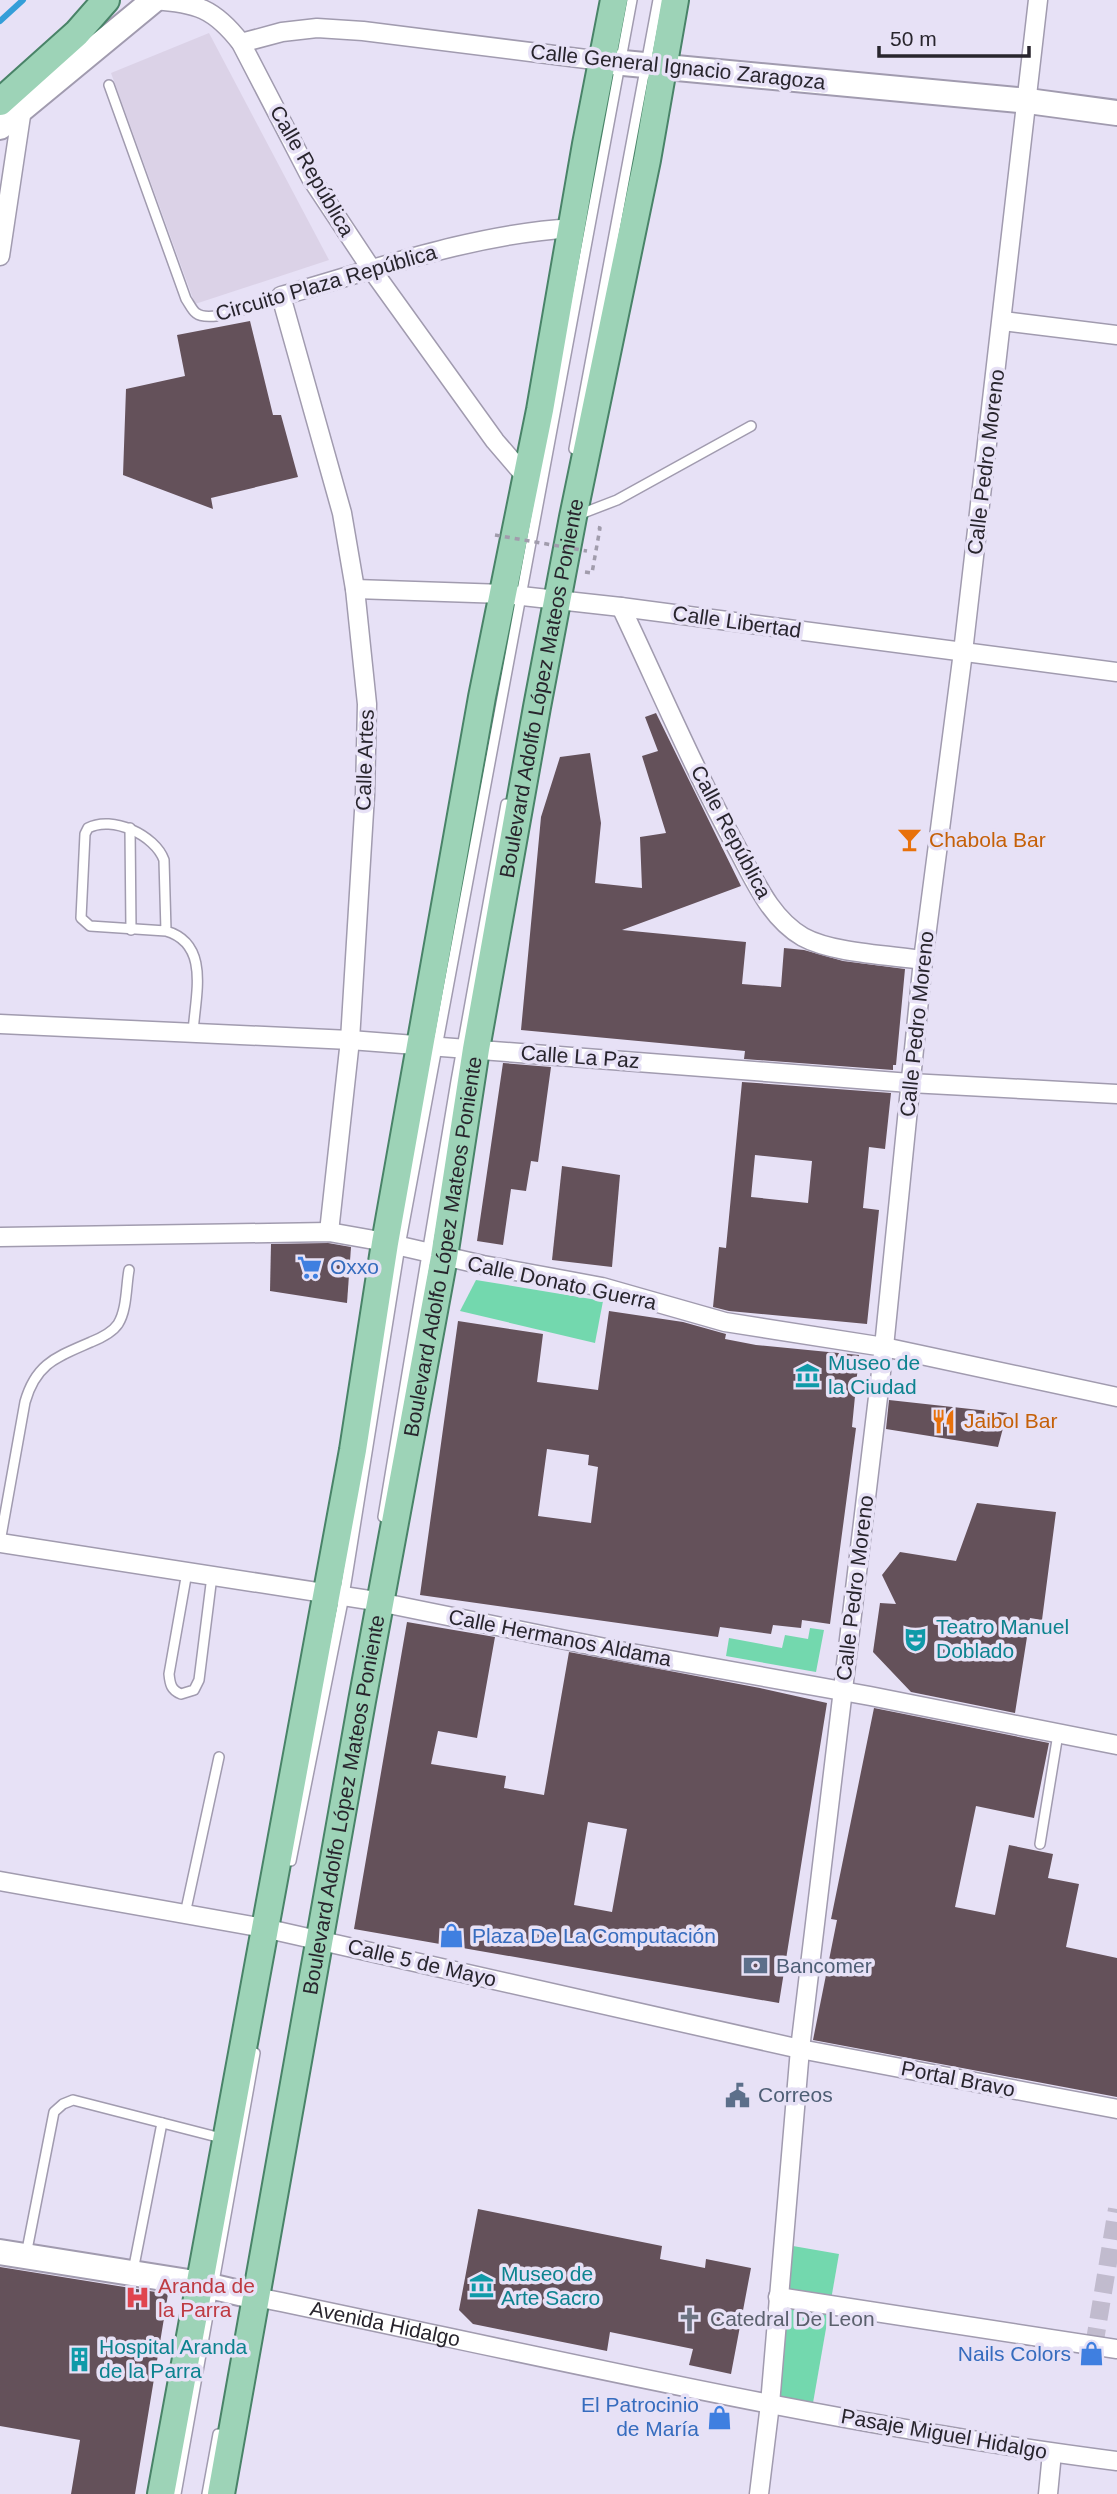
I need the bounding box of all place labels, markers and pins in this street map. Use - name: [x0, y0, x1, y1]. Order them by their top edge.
- bar icon: Chabola Bar: [895, 826, 923, 854]
- place label: Chabola Bar: [929, 828, 1046, 851]
- supermarket icon: Oxxo: [296, 1253, 324, 1281]
- place label: Oxxo: [330, 1255, 379, 1278]
- place label: Museo de la Ciudad: [828, 1351, 920, 1398]
- museum icon: Museo de la Ciudad: [794, 1361, 822, 1389]
- restaurant icon: Jaibol Bar: [930, 1407, 958, 1435]
- place label: Jaibol Bar: [964, 1409, 1057, 1432]
- place label: Teatro Manuel Doblado: [936, 1615, 1069, 1662]
- theatre icon: Teatro Manuel Doblado: [902, 1625, 930, 1653]
- shop icon: Plaza De La Computación: [438, 1922, 466, 1950]
- place label: Plaza De La Computación: [472, 1924, 716, 1947]
- bank icon: Bancomer: [742, 1952, 770, 1980]
- place label: Bancomer: [776, 1954, 872, 1977]
- public building icon: Correos: [724, 2081, 752, 2109]
- place label: Correos: [758, 2083, 833, 2106]
- place label: Museo de Arte Sacro: [501, 2262, 600, 2309]
- museum icon: Museo de Arte Sacro: [467, 2272, 495, 2300]
- place label: Aranda de la Parra: [158, 2274, 255, 2321]
- hospital icon: Aranda de la Parra: [124, 2284, 152, 2312]
- church icon: Catedral De Leon: [676, 2305, 704, 2333]
- place label: Catedral De Leon: [710, 2307, 875, 2330]
- place label: Hospital Aranda de la Parra: [99, 2335, 248, 2382]
- shop icon: Nails Colors: [1077, 2340, 1105, 2368]
- place label: Nails Colors: [958, 2342, 1071, 2365]
- building icon: Hospital Aranda de la Parra: [65, 2345, 93, 2373]
- place label: El Patrocinio de María: [581, 2393, 699, 2440]
- shop icon: El Patrocinio de María: [705, 2403, 733, 2431]

